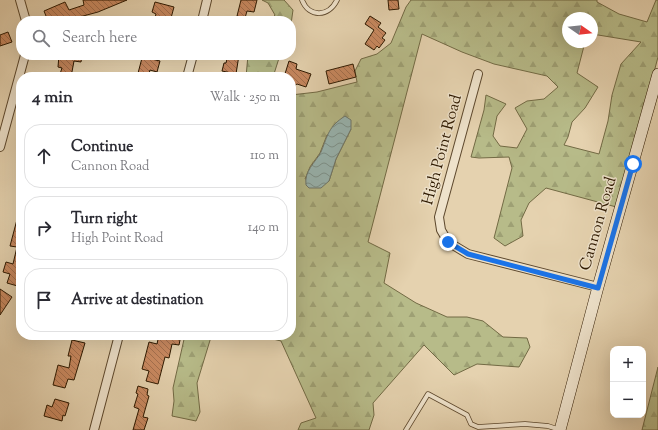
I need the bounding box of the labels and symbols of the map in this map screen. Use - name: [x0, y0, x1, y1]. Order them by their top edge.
- north arrow: [562, 12, 598, 48]
- street label: High Point Road: [417, 92, 469, 208]
- route start: [624, 155, 642, 173]
- street label: Cannon Road: [575, 175, 623, 273]
- route end: [439, 233, 457, 251]

